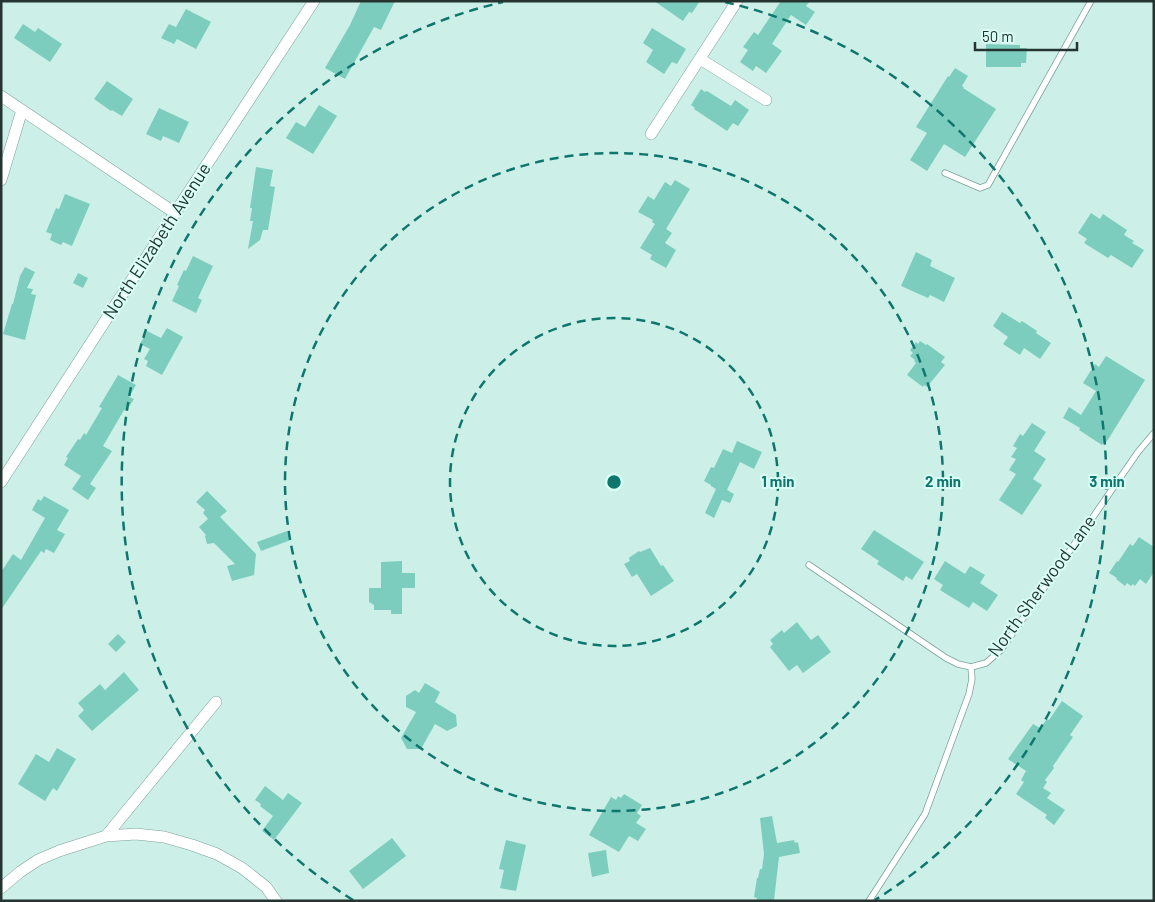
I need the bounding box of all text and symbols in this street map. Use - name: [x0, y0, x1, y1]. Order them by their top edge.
- scale bar: [975, 20, 1078, 52]
- text: 50 m: [982, 27, 1014, 45]
- street label: North Elizabeth Avenue: [97, 158, 215, 323]
- text: 1 min: [762, 472, 794, 490]
- text: 2 min: [925, 472, 961, 490]
- text: 3 min: [1089, 472, 1125, 490]
- centre of rings: [605, 473, 623, 491]
- street label: North Sherwood Lane: [982, 510, 1100, 661]

